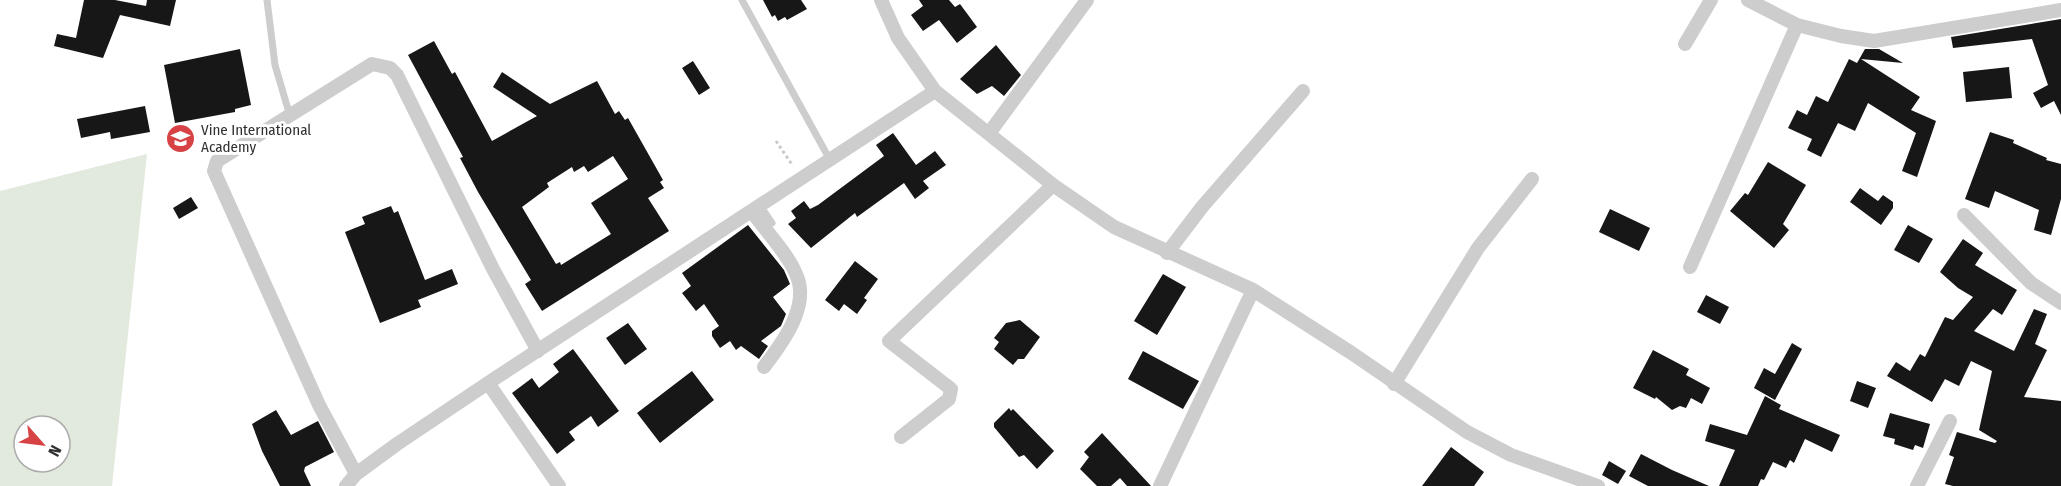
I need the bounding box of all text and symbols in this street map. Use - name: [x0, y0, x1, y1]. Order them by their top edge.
- place label: Vine International Academy: [201, 121, 311, 156]
- school or university icon: Vine International Academy: [164, 123, 196, 155]
- north arrow: [12, 414, 72, 474]
- text: N: [44, 442, 65, 460]

